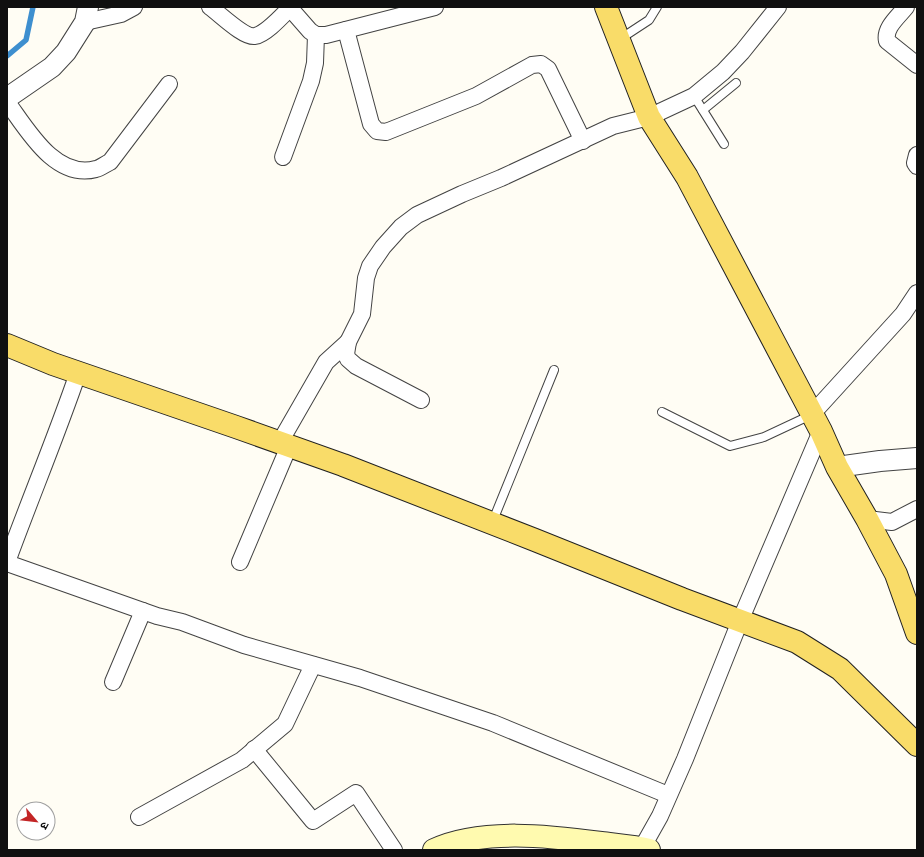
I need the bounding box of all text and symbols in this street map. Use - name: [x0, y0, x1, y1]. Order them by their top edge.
- north arrow: [16, 801, 56, 841]
- text: उ: [37, 820, 52, 832]

